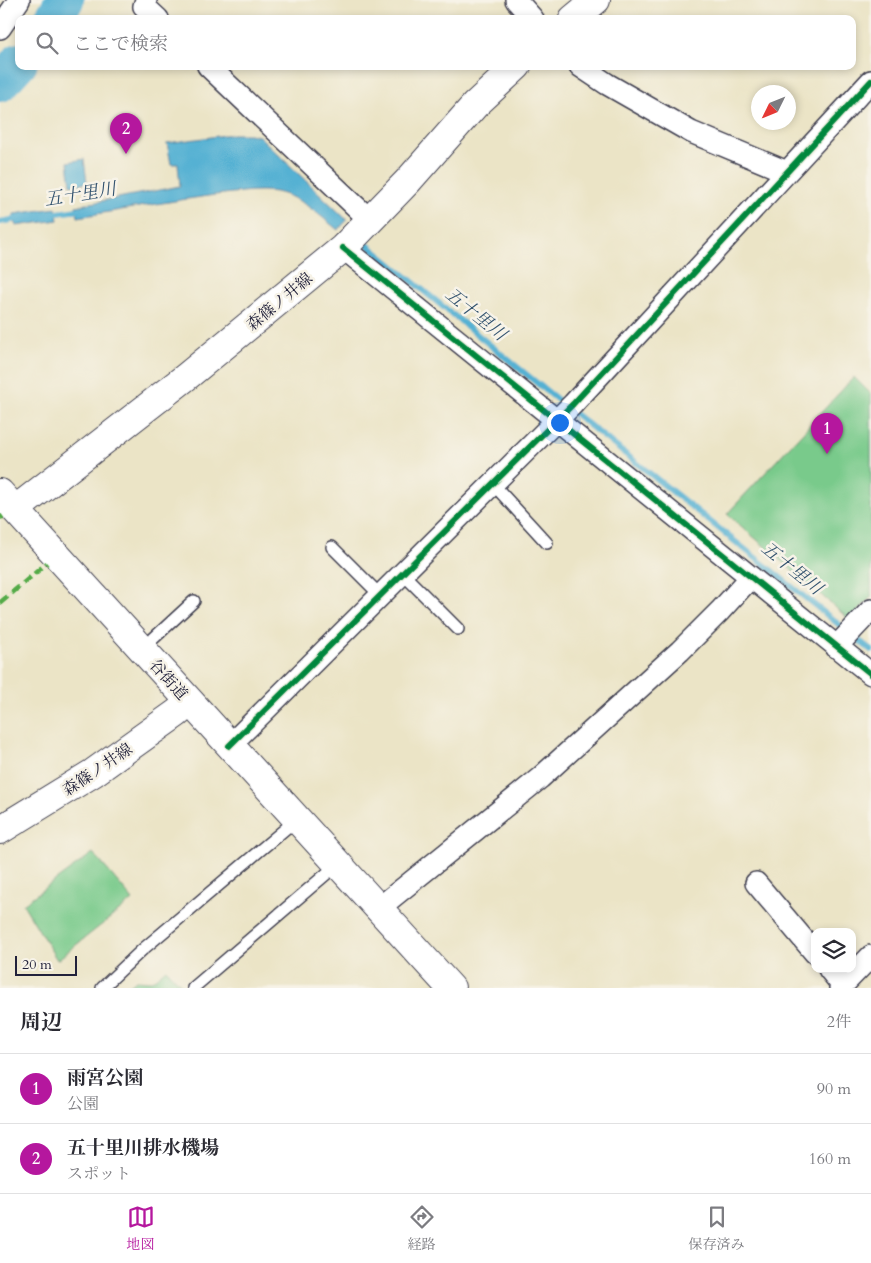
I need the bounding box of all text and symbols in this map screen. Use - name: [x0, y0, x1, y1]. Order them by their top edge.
- search box: [15, 15, 856, 70]
- icon: search: [33, 29, 61, 57]
- text: ここで検索: [73, 31, 168, 57]
- north arrow: [751, 85, 796, 130]
- pin: 2: [110, 113, 142, 154]
- water label: 五十里川: [43, 176, 120, 212]
- street label: 森篠ノ井線: [242, 268, 317, 336]
- water label: 五十里川: [440, 282, 513, 348]
- your location: [547, 410, 573, 436]
- pin: 1: [811, 413, 843, 454]
- water label: 五十里川: [756, 536, 829, 602]
- street label: 谷街道: [144, 654, 192, 705]
- street label: 森篠ノ井線: [58, 738, 137, 801]
- map controls: [811, 928, 856, 973]
- button: layers: [811, 928, 856, 973]
- scale bar: [15, 953, 78, 976]
- text: 20 m: [22, 955, 52, 974]
- text: 周辺: [20, 1008, 62, 1037]
- text: 2件: [827, 1011, 851, 1033]
- text: 雨宮公園: [67, 1065, 143, 1091]
- text: 1: [32, 1078, 40, 1100]
- text: 90 m: [817, 1078, 851, 1100]
- text: 公園: [67, 1093, 99, 1115]
- text: 五十里川排水機場: [67, 1135, 219, 1161]
- text: 2: [32, 1148, 40, 1170]
- text: 160 m: [809, 1148, 851, 1170]
- text: スポット: [67, 1163, 131, 1185]
- tab: 地図: [127, 1203, 155, 1254]
- tab: 経路: [408, 1203, 436, 1254]
- tab: 保存済み: [689, 1203, 745, 1254]

